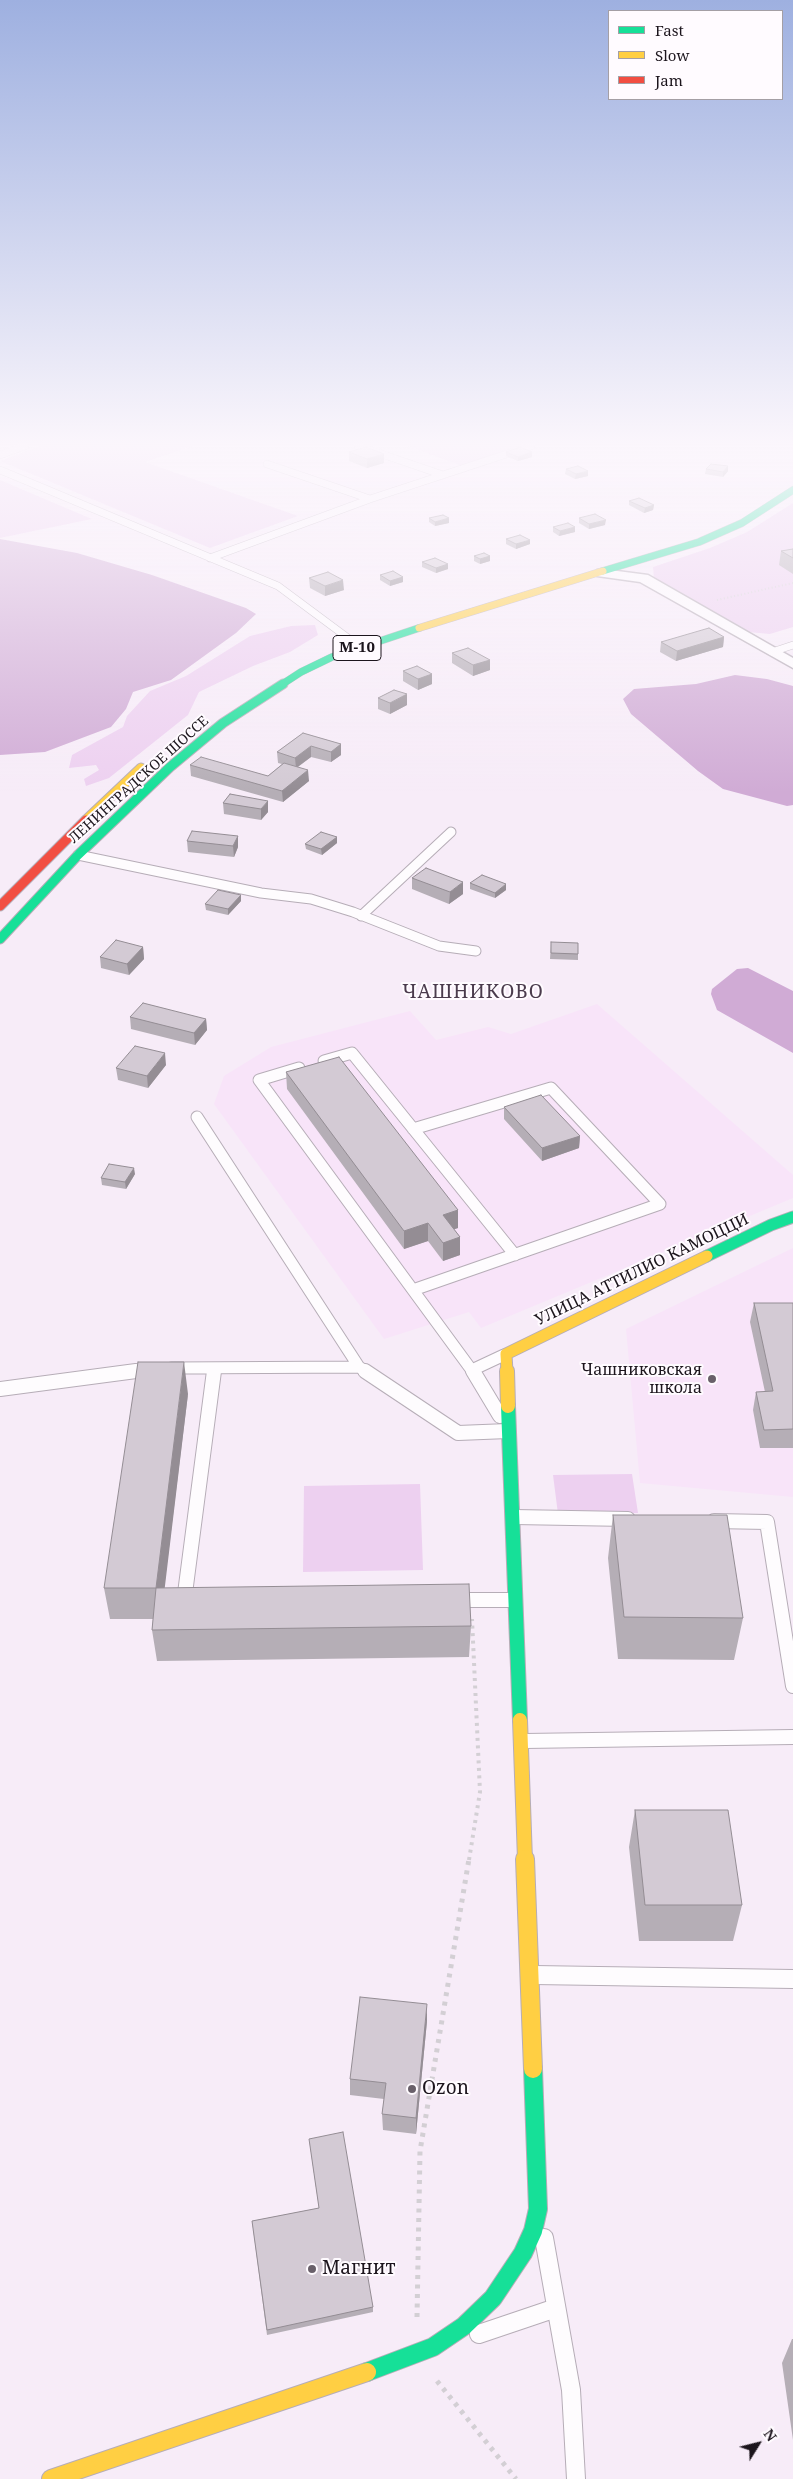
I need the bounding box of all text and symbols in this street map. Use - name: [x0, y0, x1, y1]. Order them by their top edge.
- legend: [608, 10, 783, 100]
- text: Fast: [655, 20, 684, 40]
- text: Slow: [655, 45, 689, 65]
- text: Jam: [655, 70, 683, 90]
- road number: М-10: [333, 636, 381, 660]
- street label: ЛЕНИНГРАДСКОЕ ШОССЕ: [66, 713, 212, 847]
- district label: ЧАШНИКОВО: [401, 982, 545, 1004]
- street label: УЛИЦА АТТИЛИО КАМОЦЦИ: [532, 1210, 752, 1330]
- place label: Чашниковская школа: [581, 1360, 702, 1398]
- marker: Чашниковская школа: [706, 1373, 718, 1385]
- place label: Ozon: [422, 2078, 469, 2100]
- marker: Ozon: [406, 2083, 418, 2095]
- place label: Магнит: [322, 2258, 396, 2280]
- marker: Магнит: [306, 2263, 318, 2275]
- north arrow: [733, 2419, 783, 2469]
- text: N: [760, 2425, 781, 2445]

